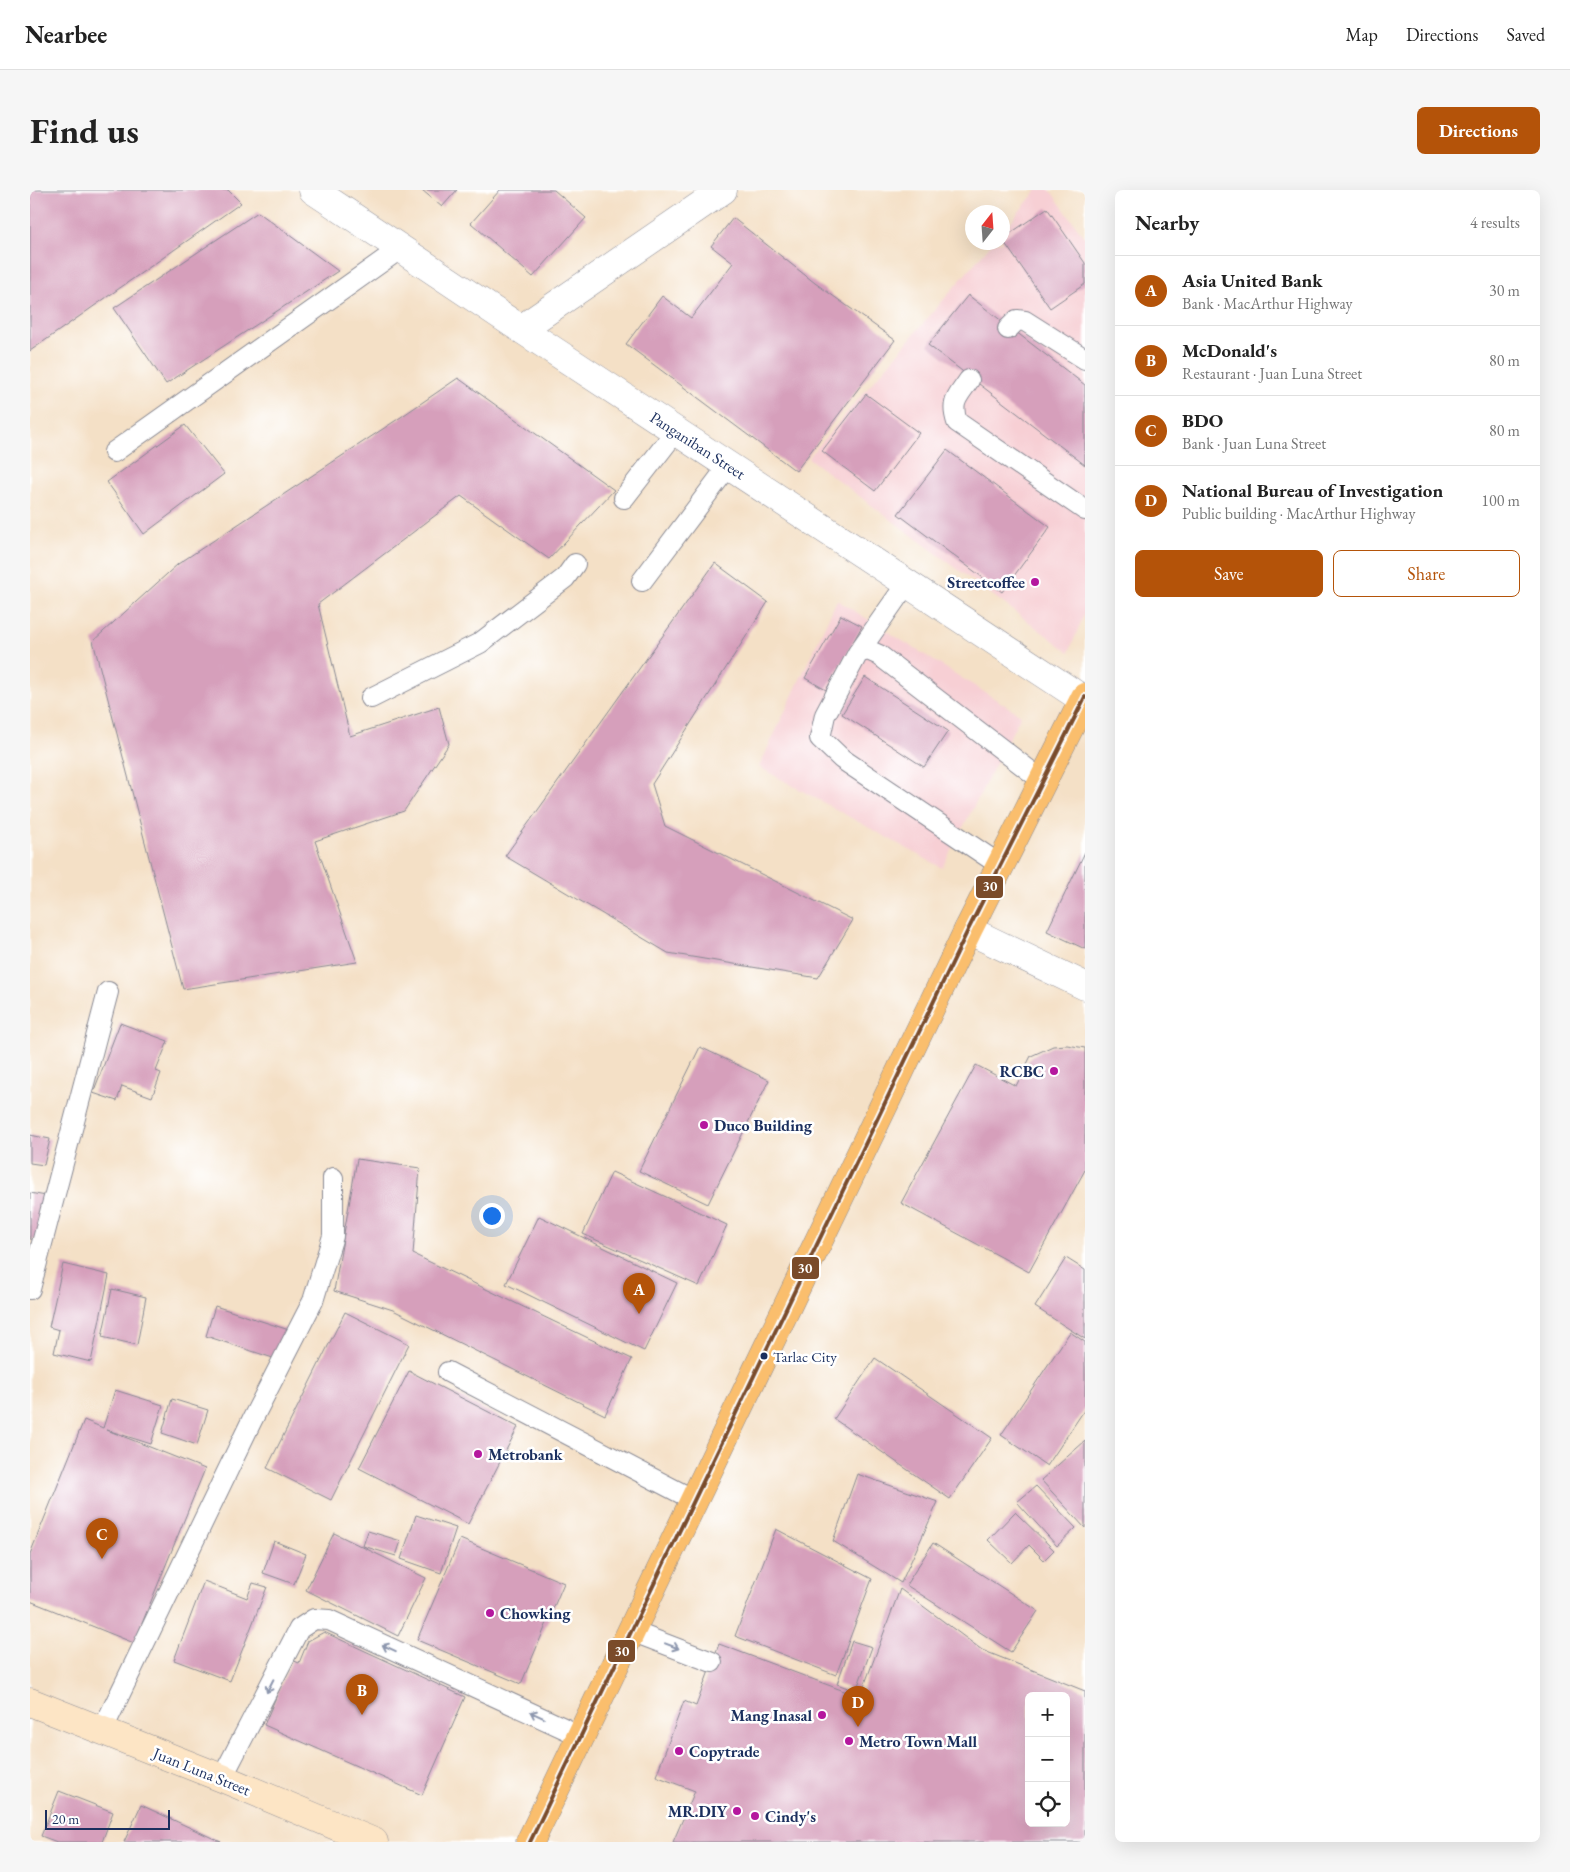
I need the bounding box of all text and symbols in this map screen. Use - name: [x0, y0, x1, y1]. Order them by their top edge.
- text: Nearbee: [25, 19, 107, 50]
- text: Map: [1346, 23, 1378, 46]
- text: Directions: [1406, 23, 1478, 46]
- text: Saved: [1506, 23, 1545, 46]
- button: Directions: [1417, 107, 1540, 154]
- text: Find us: [30, 108, 139, 153]
- north arrow: [965, 205, 1010, 250]
- text: Nearby: [1135, 209, 1199, 236]
- text: 4 results: [1470, 212, 1520, 233]
- text: Asia United Bank: [1182, 268, 1323, 293]
- text: A: [1145, 280, 1157, 301]
- text: 30 m: [1489, 280, 1520, 301]
- text: Bank · MacArthur Highway: [1182, 293, 1353, 314]
- text: McDonald's: [1182, 338, 1277, 363]
- text: B: [1146, 350, 1156, 371]
- text: 80 m: [1489, 350, 1520, 371]
- text: Restaurant · Juan Luna Street: [1182, 363, 1362, 384]
- street label: Panganiban Street: [646, 407, 749, 484]
- text: BDO: [1182, 408, 1223, 433]
- text: C: [1145, 420, 1157, 441]
- text: 80 m: [1489, 420, 1520, 441]
- text: Bank · Juan Luna Street: [1182, 433, 1326, 454]
- text: National Bureau of Investigation: [1182, 478, 1443, 503]
- text: D: [1145, 490, 1157, 511]
- text: 100 m: [1481, 490, 1520, 511]
- text: Public building · MacArthur Highway: [1182, 503, 1415, 524]
- button: Save: [1135, 550, 1323, 597]
- button: Share: [1333, 550, 1520, 597]
- place label: Streetcoffee: [947, 572, 1025, 593]
- marker: Streetcoffee: [1029, 576, 1041, 588]
- line badge: 30: [975, 875, 1004, 899]
- text: 30: [983, 877, 998, 895]
- place label: RCBC: [1000, 1061, 1044, 1082]
- marker: RCBC: [1048, 1065, 1060, 1077]
- place label: Duco Building: [714, 1115, 813, 1136]
- marker: Duco Building: [698, 1119, 710, 1131]
- your location: [479, 1203, 505, 1229]
- line badge: 30: [791, 1256, 820, 1280]
- text: 30: [798, 1259, 813, 1277]
- pin: A: [623, 1273, 655, 1314]
- place label: Tarlac City: [773, 1347, 837, 1366]
- marker: Tarlac City: [759, 1351, 769, 1361]
- place label: Metrobank: [488, 1444, 563, 1465]
- marker: Metrobank: [472, 1448, 484, 1460]
- pin: C: [86, 1518, 118, 1559]
- place label: Chowking: [500, 1603, 571, 1624]
- marker: Chowking: [484, 1607, 496, 1619]
- line badge: 30: [607, 1639, 636, 1663]
- one-way arrow: [382, 1642, 397, 1652]
- text: 30: [615, 1642, 630, 1660]
- one-way arrow: [664, 1642, 679, 1651]
- pin: B: [346, 1674, 378, 1715]
- one-way arrow: [265, 1678, 275, 1693]
- pin: D: [842, 1686, 874, 1727]
- map controls: [1025, 1692, 1070, 1827]
- button: +: [1025, 1692, 1070, 1737]
- place label: Mang Inasal: [731, 1705, 812, 1726]
- marker: Mang Inasal: [816, 1709, 828, 1721]
- one-way arrow: [530, 1710, 545, 1720]
- place label: Metro Town Mall: [859, 1731, 977, 1752]
- marker: Metro Town Mall: [843, 1735, 855, 1747]
- button: −: [1025, 1737, 1070, 1782]
- place label: Copytrade: [689, 1741, 760, 1762]
- street label: Juan Luna Street: [148, 1742, 253, 1800]
- marker: Copytrade: [673, 1745, 685, 1757]
- button: locate: [1025, 1782, 1070, 1827]
- place label: MR.DIY: [668, 1801, 728, 1822]
- marker: MR.DIY: [731, 1805, 743, 1817]
- place label: Cindy's: [765, 1806, 816, 1827]
- scale bar: [45, 1807, 170, 1830]
- text: 20 m: [52, 1810, 79, 1828]
- marker: Cindy's: [749, 1810, 761, 1822]

